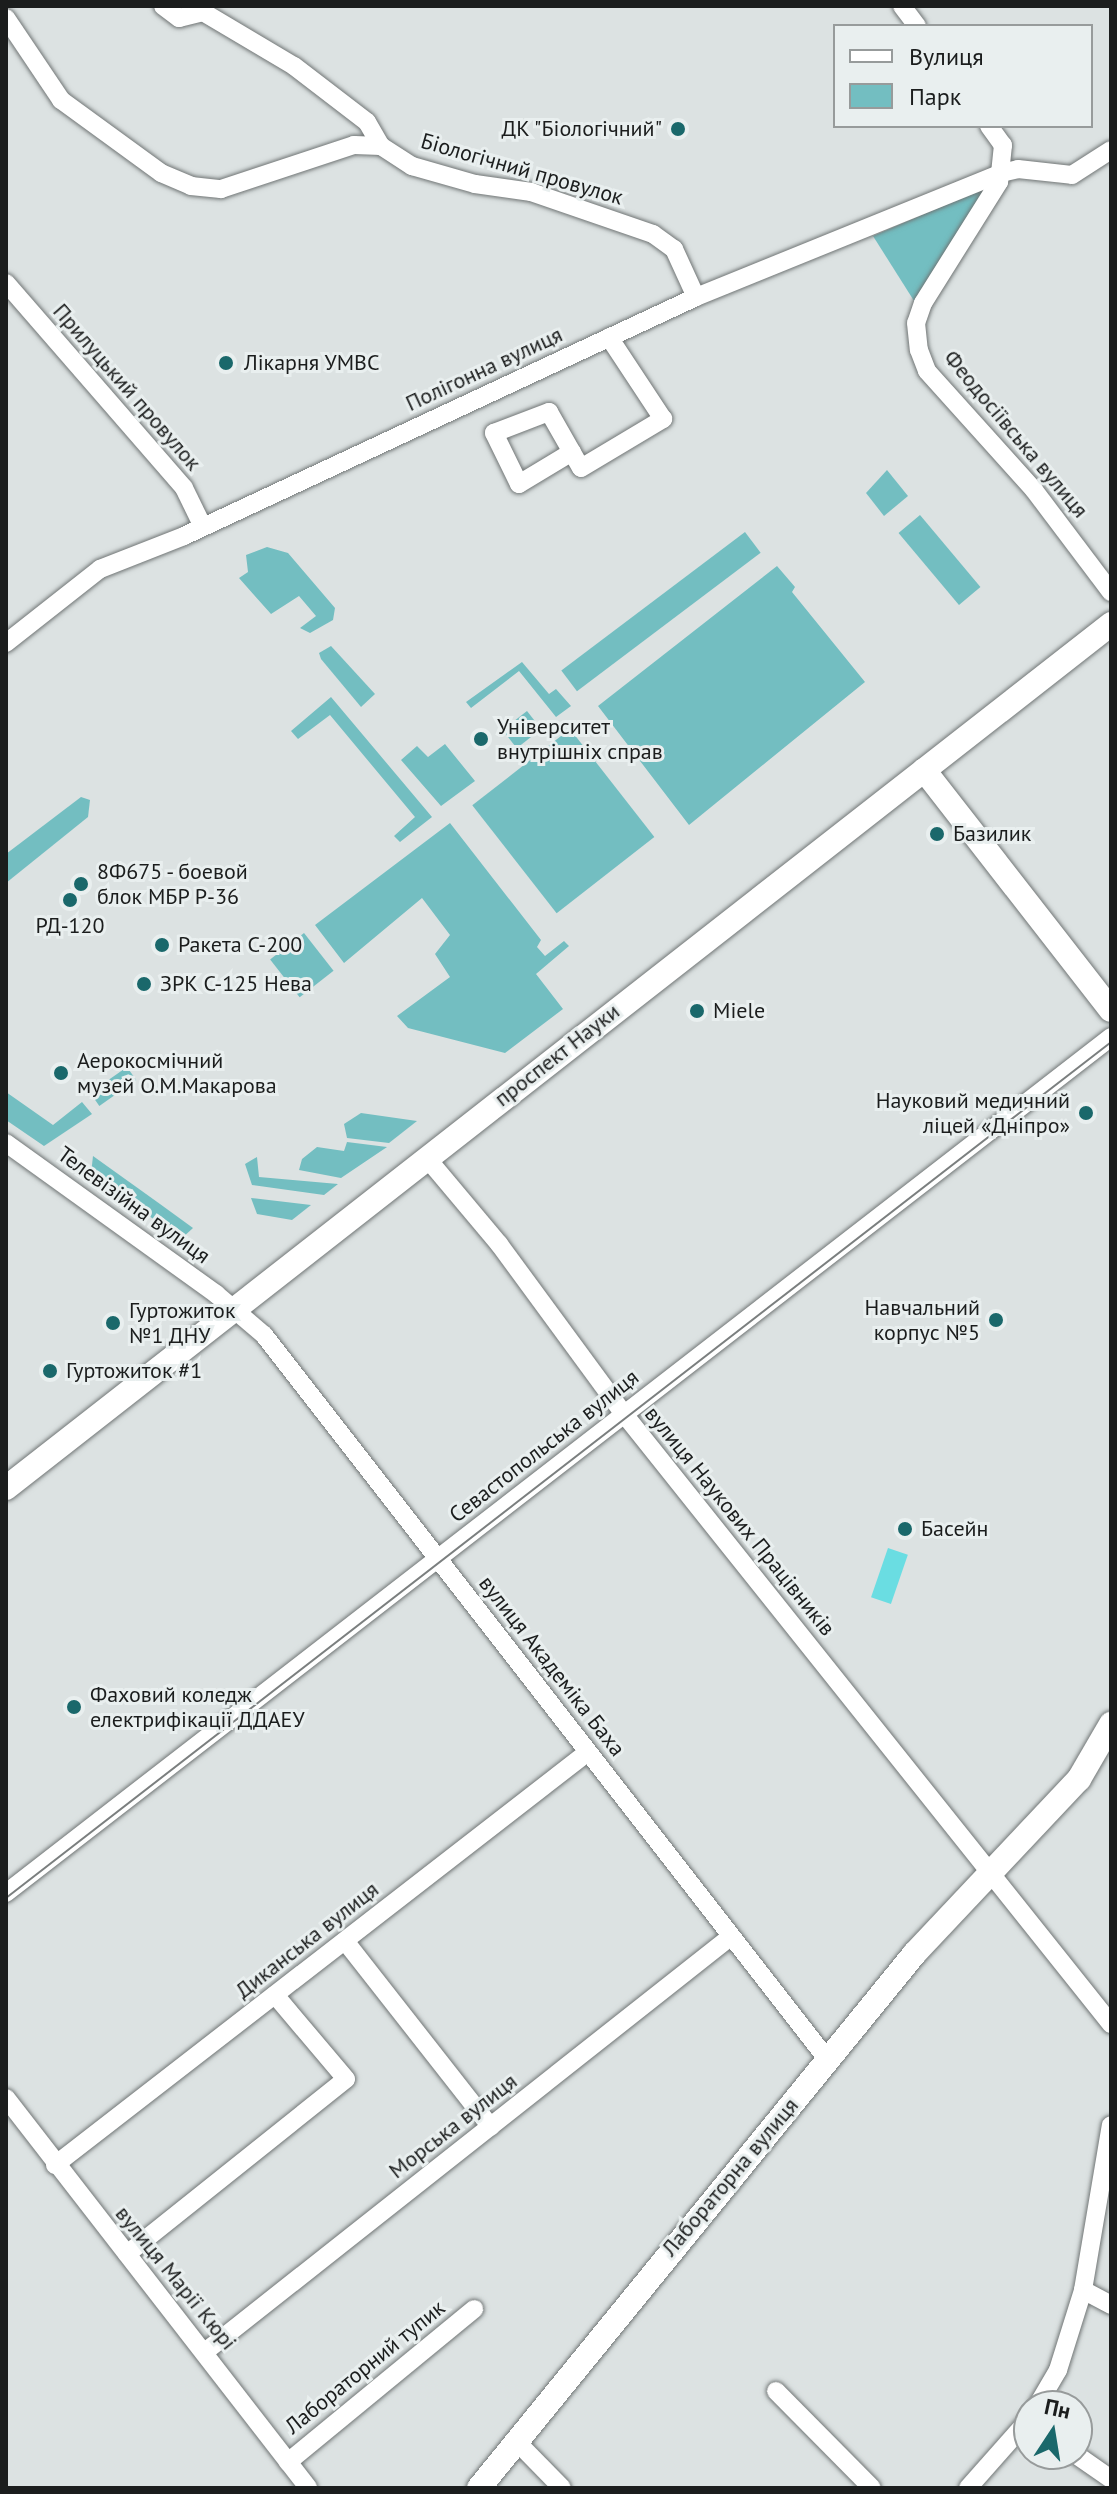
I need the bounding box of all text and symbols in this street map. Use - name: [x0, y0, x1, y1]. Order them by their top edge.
- legend: [833, 24, 1093, 128]
- text: Вулиця: [909, 41, 984, 72]
- text: Парк: [909, 81, 961, 112]
- place label: ДК "Біологічний": [500, 116, 662, 142]
- marker: ДК "Біологічний": [669, 120, 687, 138]
- street label: Біологічний провулок: [418, 128, 626, 210]
- street label: Прилуцький провулок: [47, 298, 207, 476]
- street label: Полігонна вулиця: [402, 321, 566, 417]
- street label: Феодосіївська вулиця: [938, 345, 1094, 523]
- place label: Лікарня УМВС: [244, 350, 380, 376]
- marker: Лікарня УМВС: [215, 352, 237, 374]
- place label: Університет внутрішніх справ: [497, 713, 663, 764]
- marker: Університет внутрішніх справ: [472, 730, 490, 748]
- place label: Базилик: [953, 821, 1031, 847]
- marker: Базилик: [928, 825, 946, 843]
- place label: 8Ф675 - боевой блок МБР Р-36: [97, 858, 251, 910]
- marker: 8Ф675 - боевой блок МБР Р-36: [72, 875, 90, 893]
- marker: РД-120: [61, 891, 79, 909]
- place label: РД-120: [35, 913, 105, 939]
- place label: Ракета С-200: [178, 932, 302, 958]
- marker: Ракета С-200: [153, 936, 171, 954]
- place label: ЗРК С-125 Нева: [160, 971, 312, 997]
- marker: ЗРК С-125 Нева: [135, 975, 153, 993]
- street label: проспект Науки: [489, 998, 625, 1112]
- place label: Miele: [713, 998, 765, 1024]
- marker: Miele: [688, 1002, 706, 1020]
- place label: Аерокосмічний музей О.М.Макарова: [77, 1047, 277, 1098]
- marker: Аерокосмічний музей О.М.Макарова: [52, 1064, 70, 1082]
- place label: Науковий медичний ліцей «Дніпро»: [876, 1087, 1070, 1138]
- marker: Науковий медичний ліцей «Дніпро»: [1077, 1104, 1095, 1122]
- street label: Телевізійна вулиця: [53, 1141, 215, 1269]
- place label: Навчальний корпус №5: [864, 1294, 980, 1346]
- place label: Гуртожиток №1 ДНУ: [129, 1297, 235, 1348]
- marker: Навчальний корпус №5: [987, 1311, 1005, 1329]
- marker: Гуртожиток №1 ДНУ: [104, 1314, 122, 1332]
- place label: Гуртожиток #1: [66, 1358, 202, 1384]
- marker: Гуртожиток #1: [41, 1362, 59, 1380]
- street label: Севастопольська вулиця: [444, 1364, 644, 1528]
- street label: вулиця Наукових Працівників: [639, 1401, 841, 1641]
- place label: Басейн: [921, 1516, 988, 1542]
- marker: Басейн: [896, 1520, 914, 1538]
- street label: вулиця Академіка Баха: [473, 1570, 631, 1762]
- place label: Фаховий коледж електрифікації ДДАЕУ: [90, 1681, 305, 1732]
- marker: Фаховий коледж електрифікації ДДАЕУ: [65, 1698, 83, 1716]
- street label: Диканська вулиця: [230, 1876, 384, 2004]
- street label: Морська вулиця: [384, 2068, 522, 2184]
- street label: Лабораторна вулиця: [656, 2093, 804, 2261]
- street label: вулиця Марії Кюрі: [110, 2201, 242, 2355]
- street label: Лабораторний тупик: [280, 2294, 450, 2440]
- north arrow: [1013, 2390, 1093, 2470]
- text: Пн: [1042, 2392, 1073, 2425]

